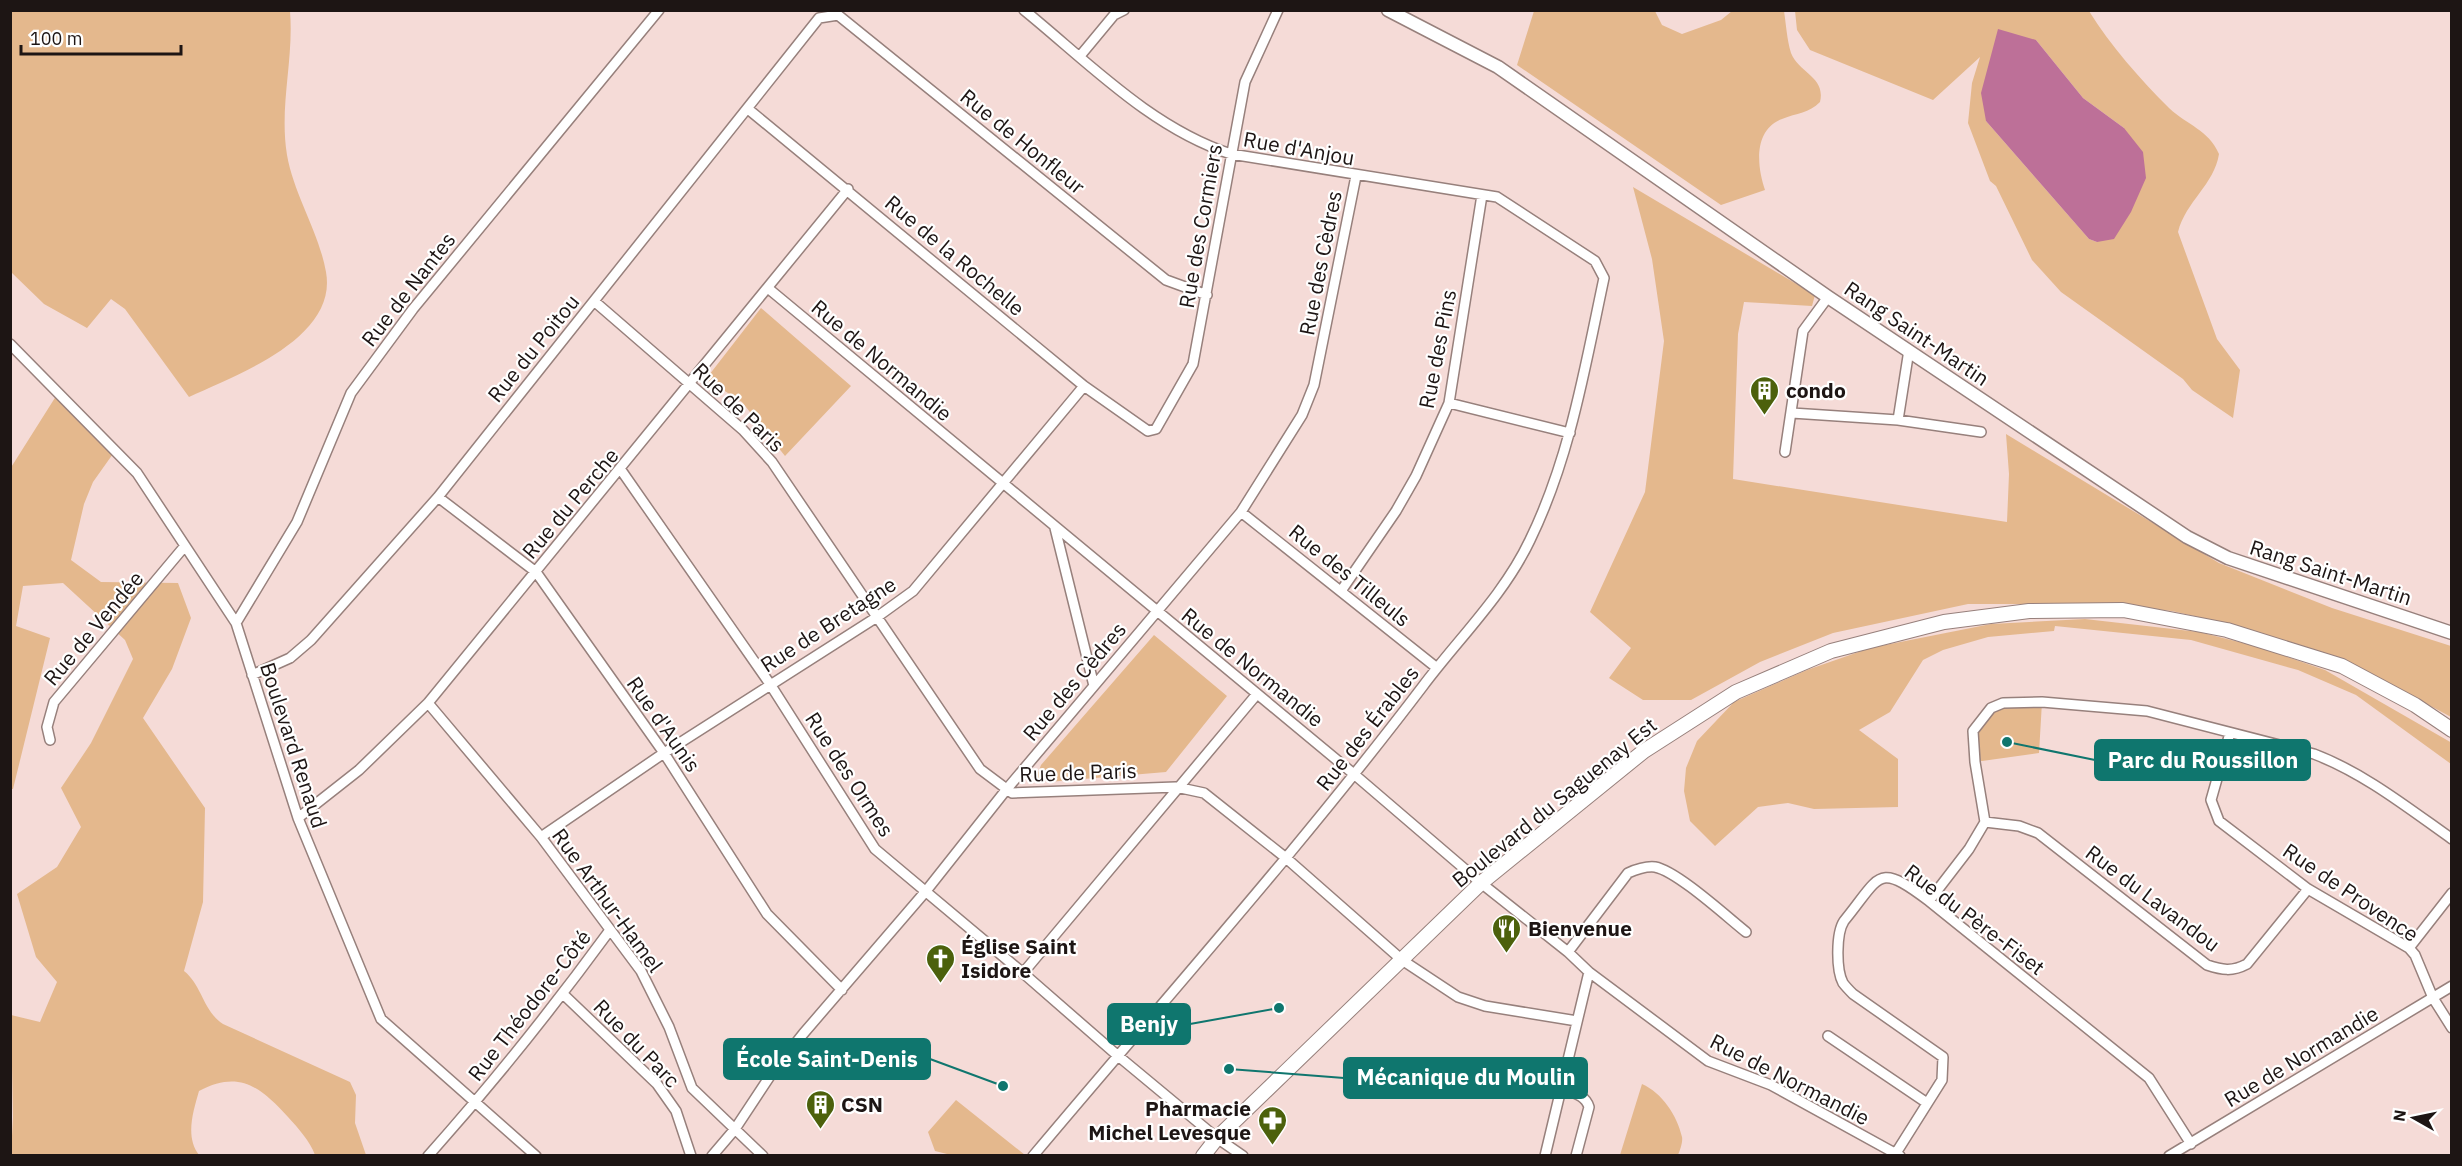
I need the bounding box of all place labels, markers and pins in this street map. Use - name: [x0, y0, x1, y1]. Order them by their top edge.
- building icon: condo: [1749, 374, 1781, 416]
- place label: condo: [1786, 376, 1846, 404]
- callout: Parc du Roussillon: [2095, 740, 2310, 780]
- restaurant icon: Bienvenue: [1491, 912, 1523, 954]
- place label: Bienvenue: [1528, 914, 1632, 942]
- place label: Église Saint Isidore: [961, 932, 1077, 984]
- church icon: Église Saint Isidore: [924, 942, 956, 984]
- callout: Benjy: [1108, 1004, 1190, 1044]
- callout: École Saint-Denis: [724, 1039, 930, 1079]
- callout: Mécanique du Moulin: [1344, 1058, 1587, 1098]
- building icon: CSN: [804, 1088, 836, 1130]
- place label: CSN: [841, 1090, 883, 1118]
- place label: Pharmacie Michel Levesque: [1088, 1094, 1251, 1146]
- pharmacy icon: Pharmacie Michel Levesque: [1256, 1104, 1288, 1146]

